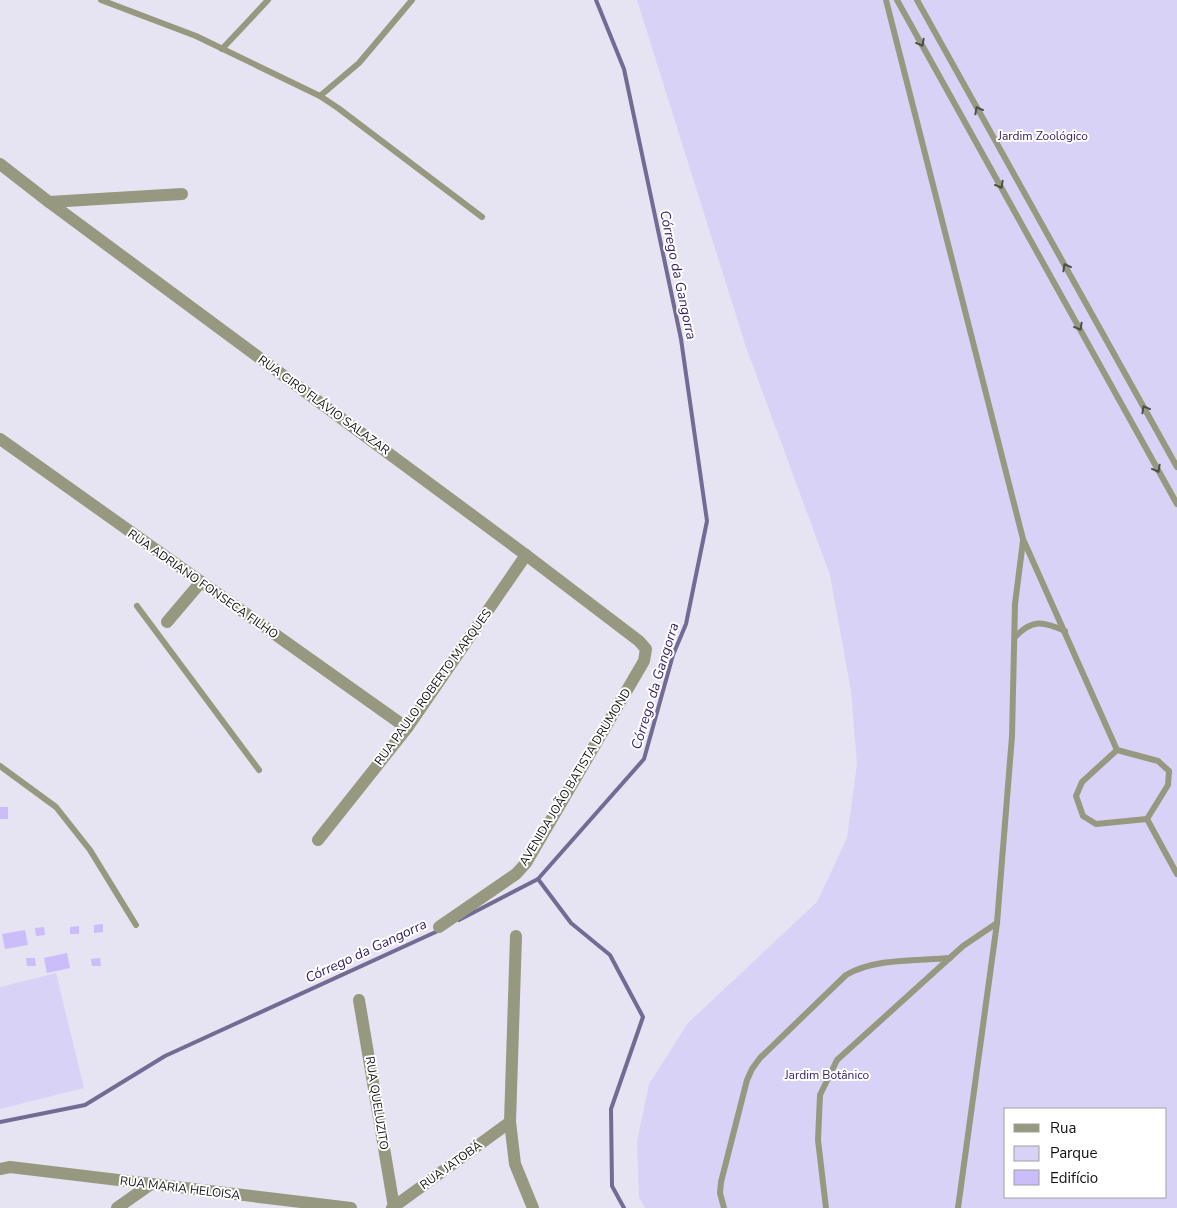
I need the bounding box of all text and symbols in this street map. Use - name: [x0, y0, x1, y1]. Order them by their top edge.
- one-way arrow: [915, 37, 925, 46]
- one-way arrow: [974, 106, 984, 115]
- park label: Jardim Zoológico: [997, 128, 1088, 144]
- one-way arrow: [993, 179, 1003, 188]
- water label: Córrego da Gangorra: [655, 209, 701, 341]
- one-way arrow: [1062, 263, 1072, 272]
- one-way arrow: [1072, 321, 1082, 330]
- street label: RUA CIRO FLÁVIO SALAZAR: [255, 352, 393, 458]
- one-way arrow: [1141, 405, 1151, 414]
- one-way arrow: [1151, 463, 1161, 472]
- street label: RUA ADRIANO FONSECA FILHO: [125, 526, 281, 642]
- street label: RUA PAULO ROBERTO MARQUES: [371, 606, 495, 768]
- water label: Córrego da Gangorra: [627, 620, 683, 752]
- street label: AVENIDA JOÃO BATISTA DRUMOND: [516, 685, 634, 869]
- water label: Córrego da Gangorra: [302, 915, 430, 987]
- street label: RUA QUELUZITO: [362, 1055, 392, 1151]
- park label: Jardim Botânico: [784, 1067, 870, 1083]
- legend: [1004, 1108, 1167, 1198]
- text: Rua: [1050, 1118, 1076, 1138]
- street label: RUA JATOBÁ: [417, 1137, 485, 1193]
- text: Parque: [1050, 1143, 1098, 1163]
- text: Edifício: [1050, 1168, 1098, 1188]
- street label: RUA MARIA HELOISA: [119, 1173, 241, 1203]

